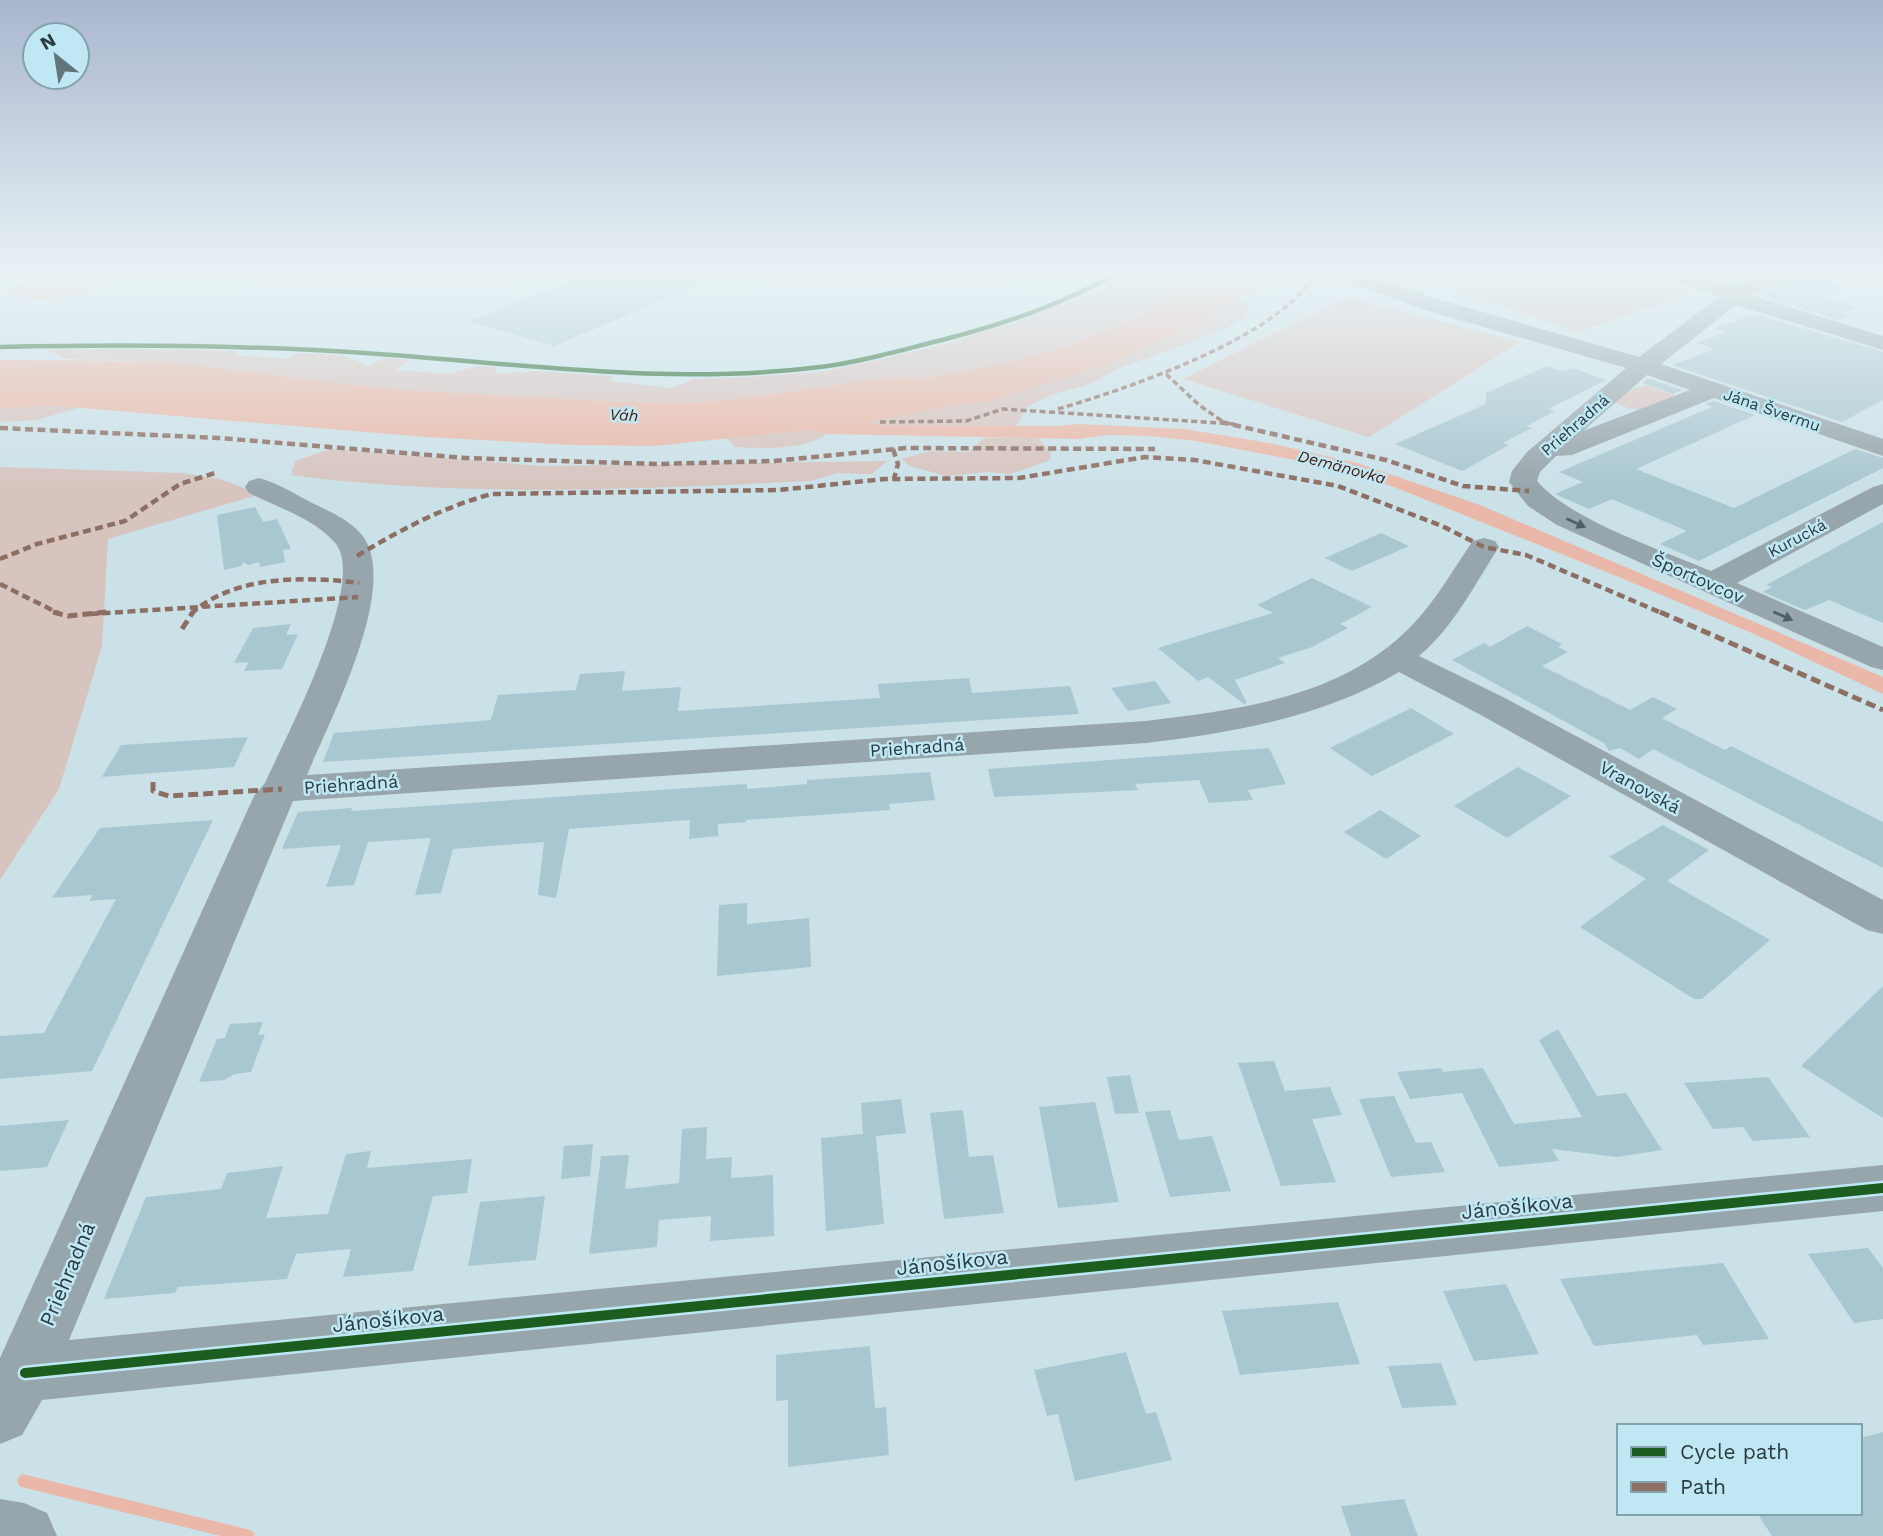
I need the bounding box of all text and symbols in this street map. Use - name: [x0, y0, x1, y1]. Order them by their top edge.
- north arrow: [21, 21, 91, 91]
- text: N: [36, 28, 60, 55]
- street label: Jána Švermu: [1721, 385, 1823, 435]
- street label: Priehradná: [1537, 390, 1613, 460]
- water label: Váh: [609, 405, 639, 425]
- water label: Demänovka: [1296, 446, 1388, 488]
- street label: Kurucká: [1765, 515, 1829, 561]
- one-way arrow: [1566, 517, 1586, 529]
- street label: Športovcov: [1649, 548, 1748, 608]
- one-way arrow: [1773, 610, 1793, 622]
- street label: Priehradná: [869, 733, 965, 761]
- street label: Vranovská: [1596, 756, 1684, 818]
- street label: Priehradná: [303, 770, 399, 798]
- street label: Jánošíkova: [1460, 1188, 1574, 1224]
- street label: Priehradná: [34, 1218, 100, 1330]
- street label: Jánošíkova: [895, 1244, 1009, 1280]
- street label: Jánošíkova: [331, 1301, 445, 1337]
- legend: [1617, 1424, 1862, 1515]
- text: Cycle path: [1680, 1439, 1789, 1464]
- text: Path: [1680, 1474, 1726, 1499]

